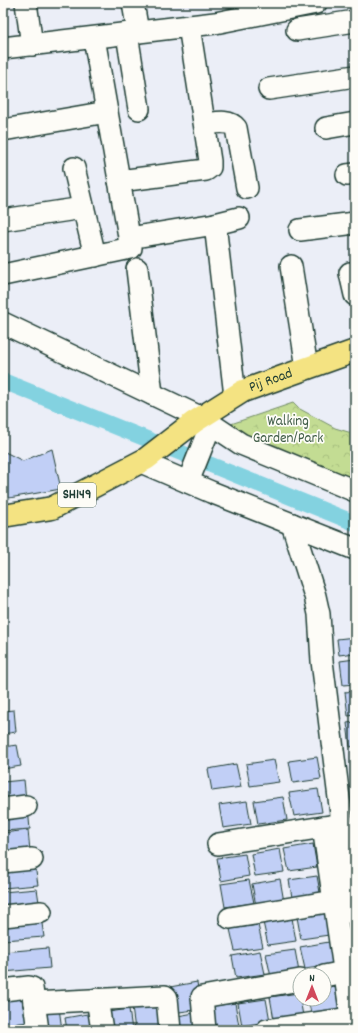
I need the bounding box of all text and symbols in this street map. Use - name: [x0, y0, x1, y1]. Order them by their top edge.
- street label: Pij Road: [246, 363, 296, 399]
- park label: Walking Garden/Park: [253, 411, 323, 450]
- road number: SH149: [58, 483, 96, 507]
- north arrow: [292, 967, 332, 1007]
- text: N: [309, 971, 315, 987]

